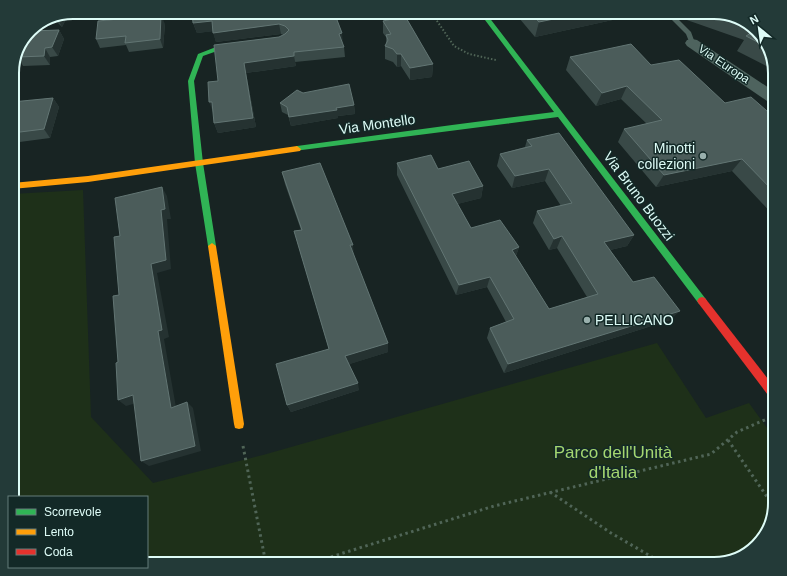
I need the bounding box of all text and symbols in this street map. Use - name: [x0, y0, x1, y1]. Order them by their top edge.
- north arrow: [739, 8, 779, 48]
- text: N: [748, 12, 761, 26]
- street label: Via Europa: [696, 42, 753, 87]
- street label: Via Montello: [338, 111, 416, 137]
- place label: Minotti collezioni: [637, 140, 695, 172]
- street label: Via Bruno Buozzi: [600, 148, 678, 244]
- marker: Minotti collezioni: [698, 151, 708, 161]
- place label: PELLICANO: [595, 312, 674, 328]
- marker: PELLICANO: [582, 315, 592, 325]
- park label: Parco dell'Unità d'Italia: [554, 443, 673, 482]
- legend: [8, 496, 148, 568]
- text: Scorrevole: [44, 505, 102, 519]
- text: Lento: [44, 525, 74, 539]
- text: Coda: [44, 545, 73, 559]

